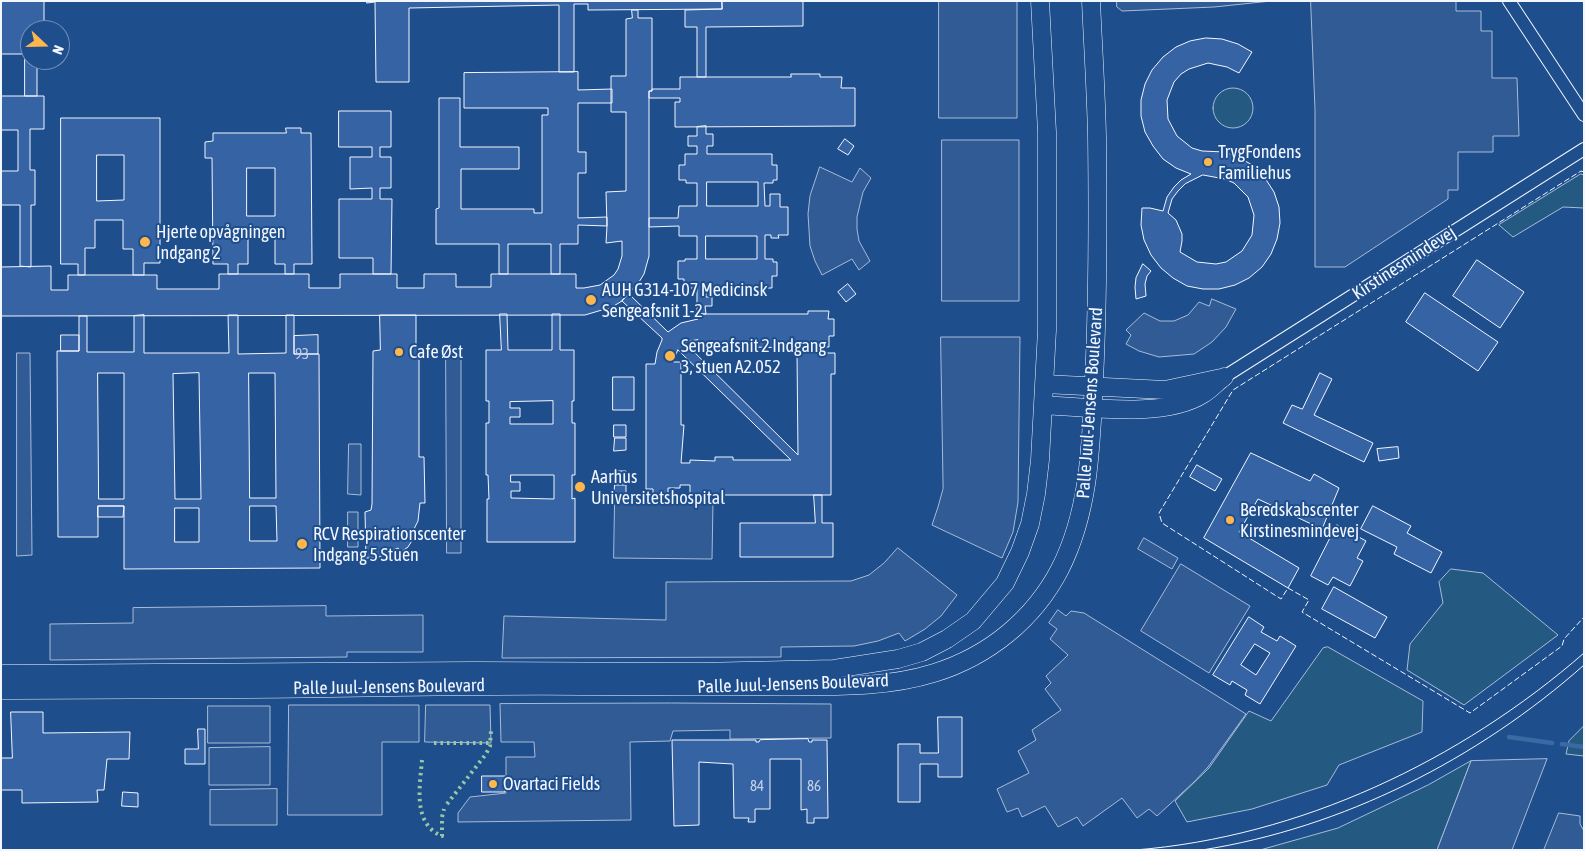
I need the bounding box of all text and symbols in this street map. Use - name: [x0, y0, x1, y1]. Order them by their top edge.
- north arrow: [20, 20, 70, 70]
- text: N: [49, 43, 67, 57]
- place label: TrygFondens Familiehus: [1218, 141, 1301, 183]
- marker: TrygFondens Familiehus: [1202, 156, 1214, 168]
- place label: Hjerte opvågningen Indgang 2: [156, 221, 286, 264]
- street label: Kirstinesmindevej: [1348, 222, 1460, 304]
- marker: Hjerte opvågningen Indgang 2: [138, 235, 152, 249]
- place label: AUH G314-107 Medicinsk Sengeafsnit 1-2: [602, 279, 767, 322]
- marker: AUH G314-107 Medicinsk Sengeafsnit 1-2: [584, 293, 598, 307]
- street label: Palle Juul-Jensens Boulevard: [1073, 307, 1107, 499]
- place label: Sengeafsnit 2 Indgang 3, stuen A2.052: [681, 335, 826, 378]
- place label: Cafe Øst: [409, 341, 463, 363]
- house number: 93: [295, 345, 309, 363]
- marker: Cafe Øst: [393, 346, 405, 358]
- marker: Sengeafsnit 2 Indgang 3, stuen A2.052: [663, 349, 677, 363]
- place label: Aarhus Universitetshospital: [591, 466, 725, 508]
- marker: Aarhus Universitetshospital: [573, 480, 587, 494]
- place label: Beredskabscenter Kirstinesmindevej: [1240, 499, 1359, 542]
- marker: Beredskabscenter Kirstinesmindevej: [1224, 514, 1236, 526]
- place label: RCV Respirationscenter Indgang 5 Stuen: [313, 523, 466, 566]
- marker: RCV Respirationscenter Indgang 5 Stuen: [295, 537, 309, 551]
- street label: Palle Juul-Jensens Boulevard: [697, 670, 889, 698]
- street label: Palle Juul-Jensens Boulevard: [293, 675, 485, 699]
- place label: Ovartaci Fields: [503, 773, 600, 795]
- house number: 84: [750, 777, 764, 795]
- house number: 86: [807, 777, 821, 795]
- marker: Ovartaci Fields: [487, 778, 499, 790]

